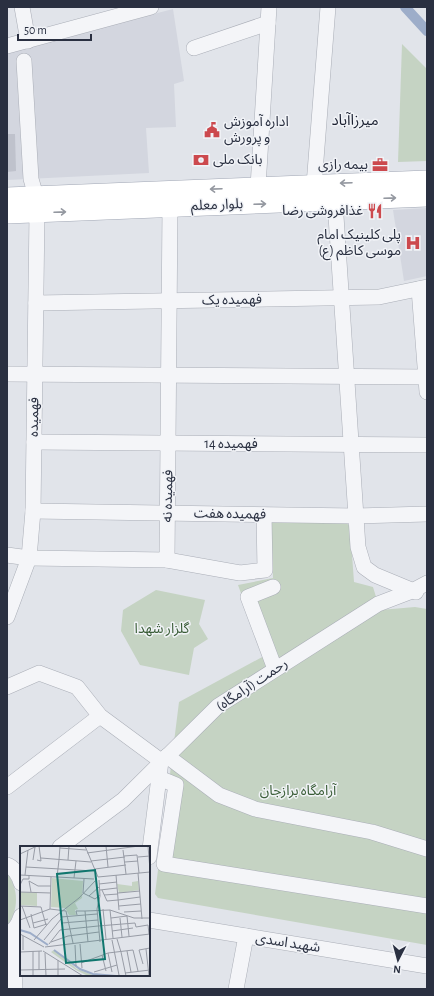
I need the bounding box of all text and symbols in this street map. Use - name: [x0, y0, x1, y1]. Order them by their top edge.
- scale bar: [18, 16, 91, 42]
- text: 50 m: [24, 24, 47, 36]
- district label: میرزاآباد: [331, 112, 379, 129]
- place label: اداره آموزش و پرورش: [224, 114, 289, 147]
- public building icon: اداره آموزش و پرورش: [203, 121, 221, 139]
- bank icon: بانک ملی: [192, 151, 210, 169]
- place label: بانک ملی: [213, 153, 263, 168]
- office icon: بیمه رازی: [371, 156, 389, 174]
- place label: بیمه رازی: [318, 158, 368, 173]
- one-way arrow: [340, 180, 353, 187]
- one-way arrow: [210, 185, 223, 192]
- one-way arrow: [383, 195, 396, 202]
- street label: بلوار معلم: [191, 197, 244, 216]
- one-way arrow: [253, 200, 266, 207]
- restaurant icon: غذافروشی رضا: [366, 202, 384, 220]
- place label: غذافروشی رضا: [282, 204, 363, 219]
- one-way arrow: [53, 208, 66, 216]
- place label: پلی کلینیک امام موسی کاظم (ع): [317, 228, 401, 261]
- hospital icon: پلی کلینیک امام موسی کاظم (ع): [404, 234, 422, 252]
- street label: فهمیده یک: [202, 292, 262, 309]
- street label: فهمیده: [27, 397, 42, 437]
- street label: فهمیده 14: [204, 437, 258, 452]
- street label: فهمیده نه: [161, 470, 176, 522]
- street label: فهمیده هفت: [194, 506, 266, 523]
- park label: گلزار شهدا: [135, 621, 190, 637]
- street label: رحمت (آرامگاه): [213, 655, 291, 715]
- park label: آرامگاه برازجان: [260, 783, 337, 799]
- inset map: [20, 846, 150, 976]
- street label: شهید اسدی: [254, 931, 321, 956]
- north arrow: [378, 940, 418, 980]
- text: N: [393, 964, 401, 975]

